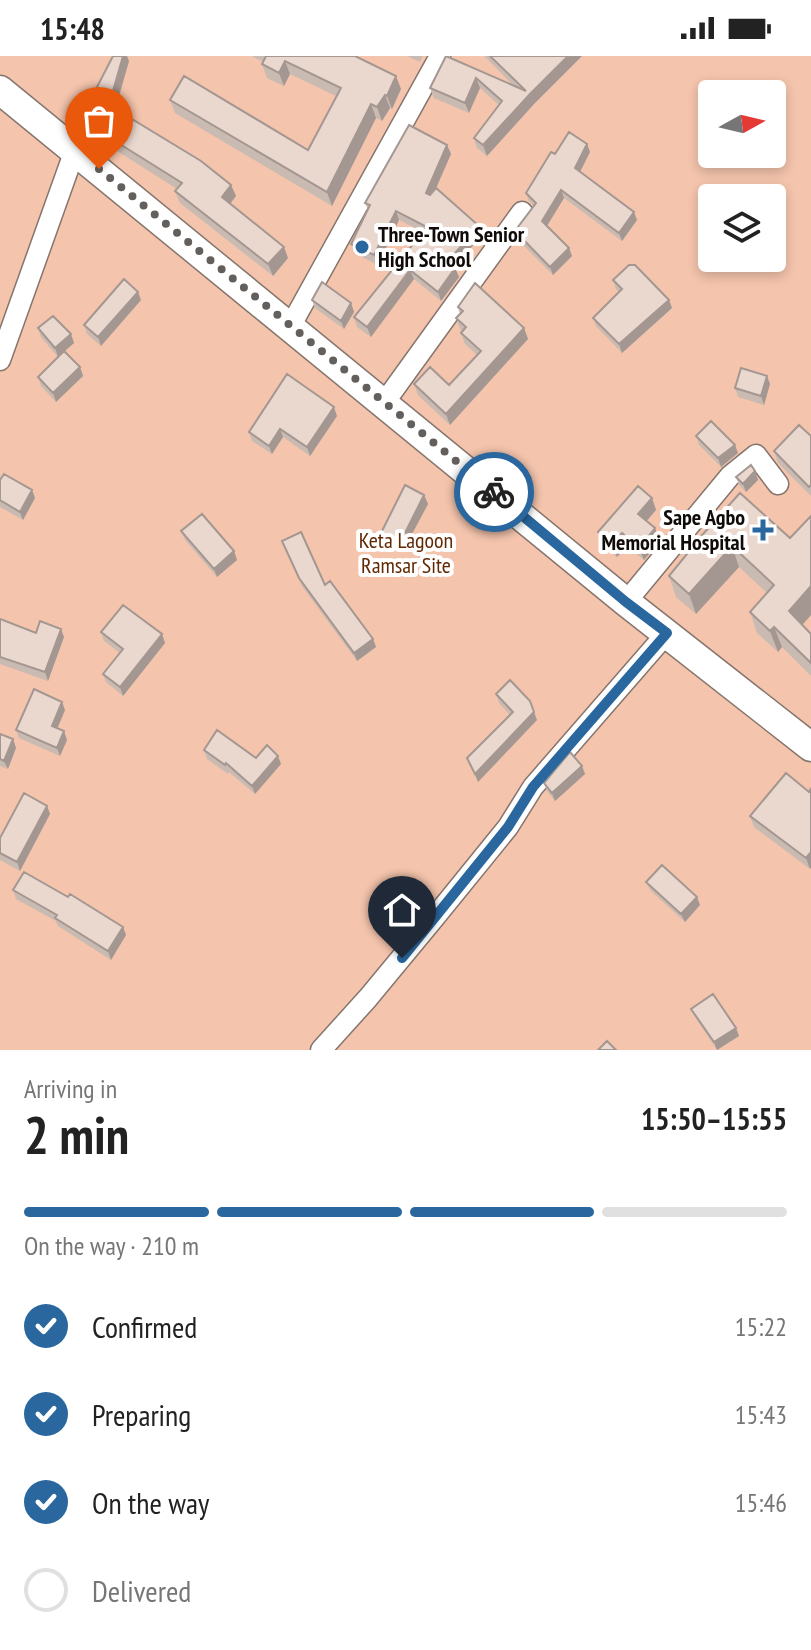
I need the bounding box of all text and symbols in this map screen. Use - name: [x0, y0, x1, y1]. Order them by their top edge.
- text: 15:48: [40, 9, 105, 48]
- north arrow: [698, 80, 786, 168]
- map controls: [698, 80, 786, 272]
- pin: [65, 87, 133, 169]
- icon: bag: [77, 99, 121, 143]
- button: layers: [698, 184, 786, 272]
- place label: Three-Town Senior High School: [378, 220, 525, 273]
- marker: Three-Town Senior High School: [353, 238, 371, 256]
- courier: [454, 452, 534, 532]
- icon: bike: [472, 470, 516, 514]
- place label: Sape Agbo Memorial Hospital: [601, 503, 746, 556]
- marker: Sape Agbo Memorial Hospital: [752, 519, 774, 541]
- park label: Keta Lagoon Ramsar Site: [359, 526, 453, 579]
- pin: [368, 876, 436, 958]
- icon: home: [380, 888, 424, 932]
- text: Arriving in: [24, 1072, 117, 1105]
- text: 15:50–15:55: [641, 1099, 787, 1138]
- text: 2 min: [24, 1101, 129, 1168]
- text: On the way · 210 m: [24, 1229, 199, 1262]
- icon: check: [24, 1304, 68, 1348]
- text: Confirmed: [92, 1307, 197, 1346]
- text: 15:22: [735, 1310, 787, 1343]
- icon: check: [24, 1392, 68, 1436]
- text: Preparing: [92, 1395, 191, 1434]
- text: 15:43: [735, 1398, 787, 1431]
- icon: check: [24, 1480, 68, 1524]
- text: On the way: [92, 1483, 209, 1522]
- text: 15:46: [735, 1486, 787, 1519]
- text: Delivered: [92, 1571, 191, 1610]

